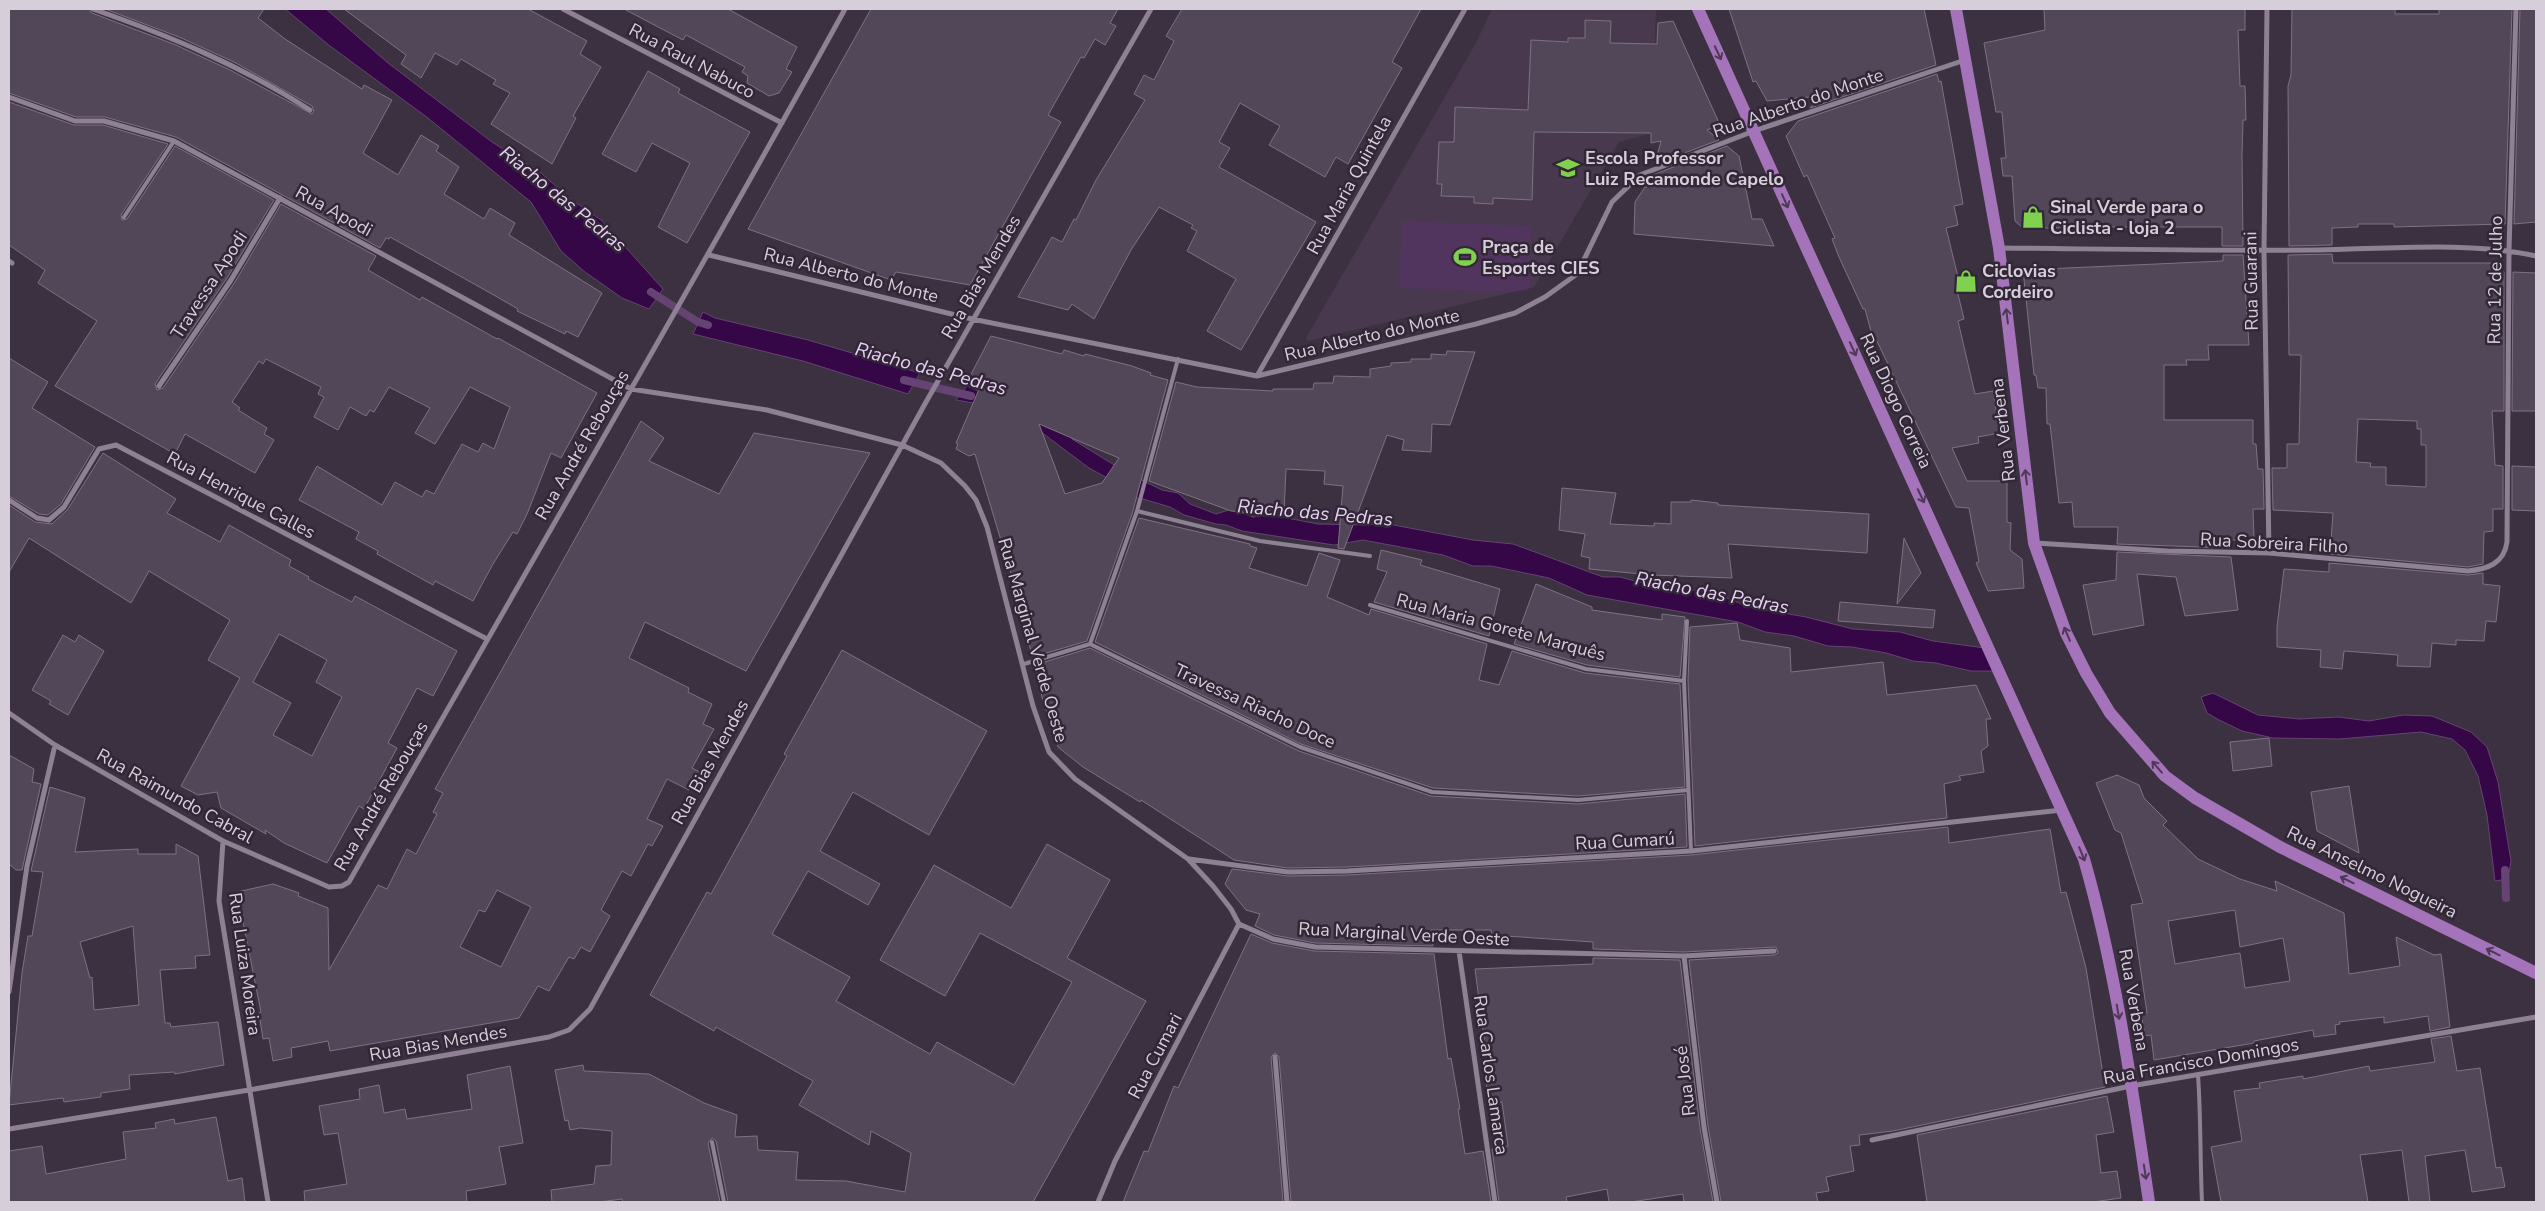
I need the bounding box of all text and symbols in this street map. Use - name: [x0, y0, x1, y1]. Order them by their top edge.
- street label: Rua Raul Nabuco: [625, 18, 759, 104]
- one-way arrow: [1714, 45, 1724, 60]
- street label: Rua Alberto do Monte: [1709, 62, 1887, 144]
- street label: Rua Maria Quintela: [1301, 111, 1397, 259]
- water label: Riacho das Pedras: [494, 140, 632, 258]
- place label: Escola Professor Luiz Recamonde Capelo: [1585, 146, 1784, 191]
- school or university icon: Escola Professor Luiz Recamonde Capelo: [1555, 155, 1581, 181]
- street label: Rua Apodi: [291, 180, 377, 242]
- one-way arrow: [1780, 193, 1790, 208]
- place label: Sinal Verde para o Ciclista - loja 2: [2050, 195, 2203, 240]
- shop icon: Sinal Verde para o Ciclista - loja 2: [2020, 204, 2046, 230]
- street label: Rua Bias Mendes: [936, 211, 1026, 343]
- street label: Rua 12 de Julho: [2482, 215, 2508, 345]
- street label: Travessa Apodi: [165, 227, 253, 343]
- street label: Rua Guarani: [2238, 231, 2264, 331]
- place label: Praça de Esportes CIES: [1482, 235, 1600, 280]
- street label: Rua Alberto do Monte: [761, 242, 941, 308]
- sports icon: Praça de Esportes CIES: [1452, 244, 1478, 270]
- place label: Ciclovias Cordeiro: [1982, 259, 2056, 304]
- shop icon: Ciclovias Cordeiro: [1953, 268, 1979, 294]
- street label: Rua Alberto do Monte: [1282, 303, 1462, 367]
- one-way arrow: [2002, 308, 2012, 324]
- street label: Rua Diogo Correia: [1854, 329, 1938, 473]
- water label: Riacho das Pedras: [852, 336, 1010, 402]
- one-way arrow: [1849, 341, 1858, 356]
- street label: Rua André Rebouças: [529, 366, 635, 524]
- street label: Rua Verbena: [1985, 377, 2021, 483]
- street label: Rua Henrique Calles: [162, 446, 320, 544]
- one-way arrow: [2021, 470, 2031, 486]
- one-way arrow: [1917, 488, 1926, 503]
- water label: Riacho das Pedras: [1236, 493, 1394, 533]
- street label: Rua Sobreira Filho: [2199, 527, 2349, 559]
- street label: Rua Marginal Verde Oeste: [992, 535, 1074, 745]
- water label: Riacho das Pedras: [1633, 565, 1791, 621]
- street label: Rua Maria Gorete Marquês: [1394, 588, 1608, 666]
- one-way arrow: [2062, 627, 2071, 642]
- street label: Travessa Riacho Doce: [1170, 658, 1340, 754]
- street label: Rua Bias Mendes: [666, 695, 754, 829]
- street label: Rua André Rebouças: [328, 717, 434, 875]
- street label: Rua Raimundo Cabral: [92, 743, 258, 849]
- one-way arrow: [2152, 761, 2163, 774]
- street label: Rua Anselmo Nogueira: [2283, 820, 2461, 924]
- street label: Rua Cumarú: [1575, 826, 1675, 856]
- one-way arrow: [2077, 846, 2087, 861]
- one-way arrow: [2340, 875, 2355, 884]
- street label: Rua Luiza Moreira: [223, 891, 267, 1037]
- street label: Rua Marginal Verde Oeste: [1298, 916, 1510, 952]
- street label: Rua Verbena: [2113, 947, 2155, 1053]
- one-way arrow: [2485, 947, 2500, 957]
- street label: Rua Carlos Lamarca: [1468, 994, 1514, 1156]
- one-way arrow: [2114, 1004, 2124, 1020]
- street label: Rua Cumari: [1122, 1009, 1188, 1103]
- street label: Rua Bias Mendes: [367, 1019, 509, 1067]
- street label: Rua Francisco Domingos: [2101, 1032, 2301, 1090]
- street label: Rua José: [1669, 1045, 1701, 1117]
- one-way arrow: [2140, 1164, 2150, 1180]

